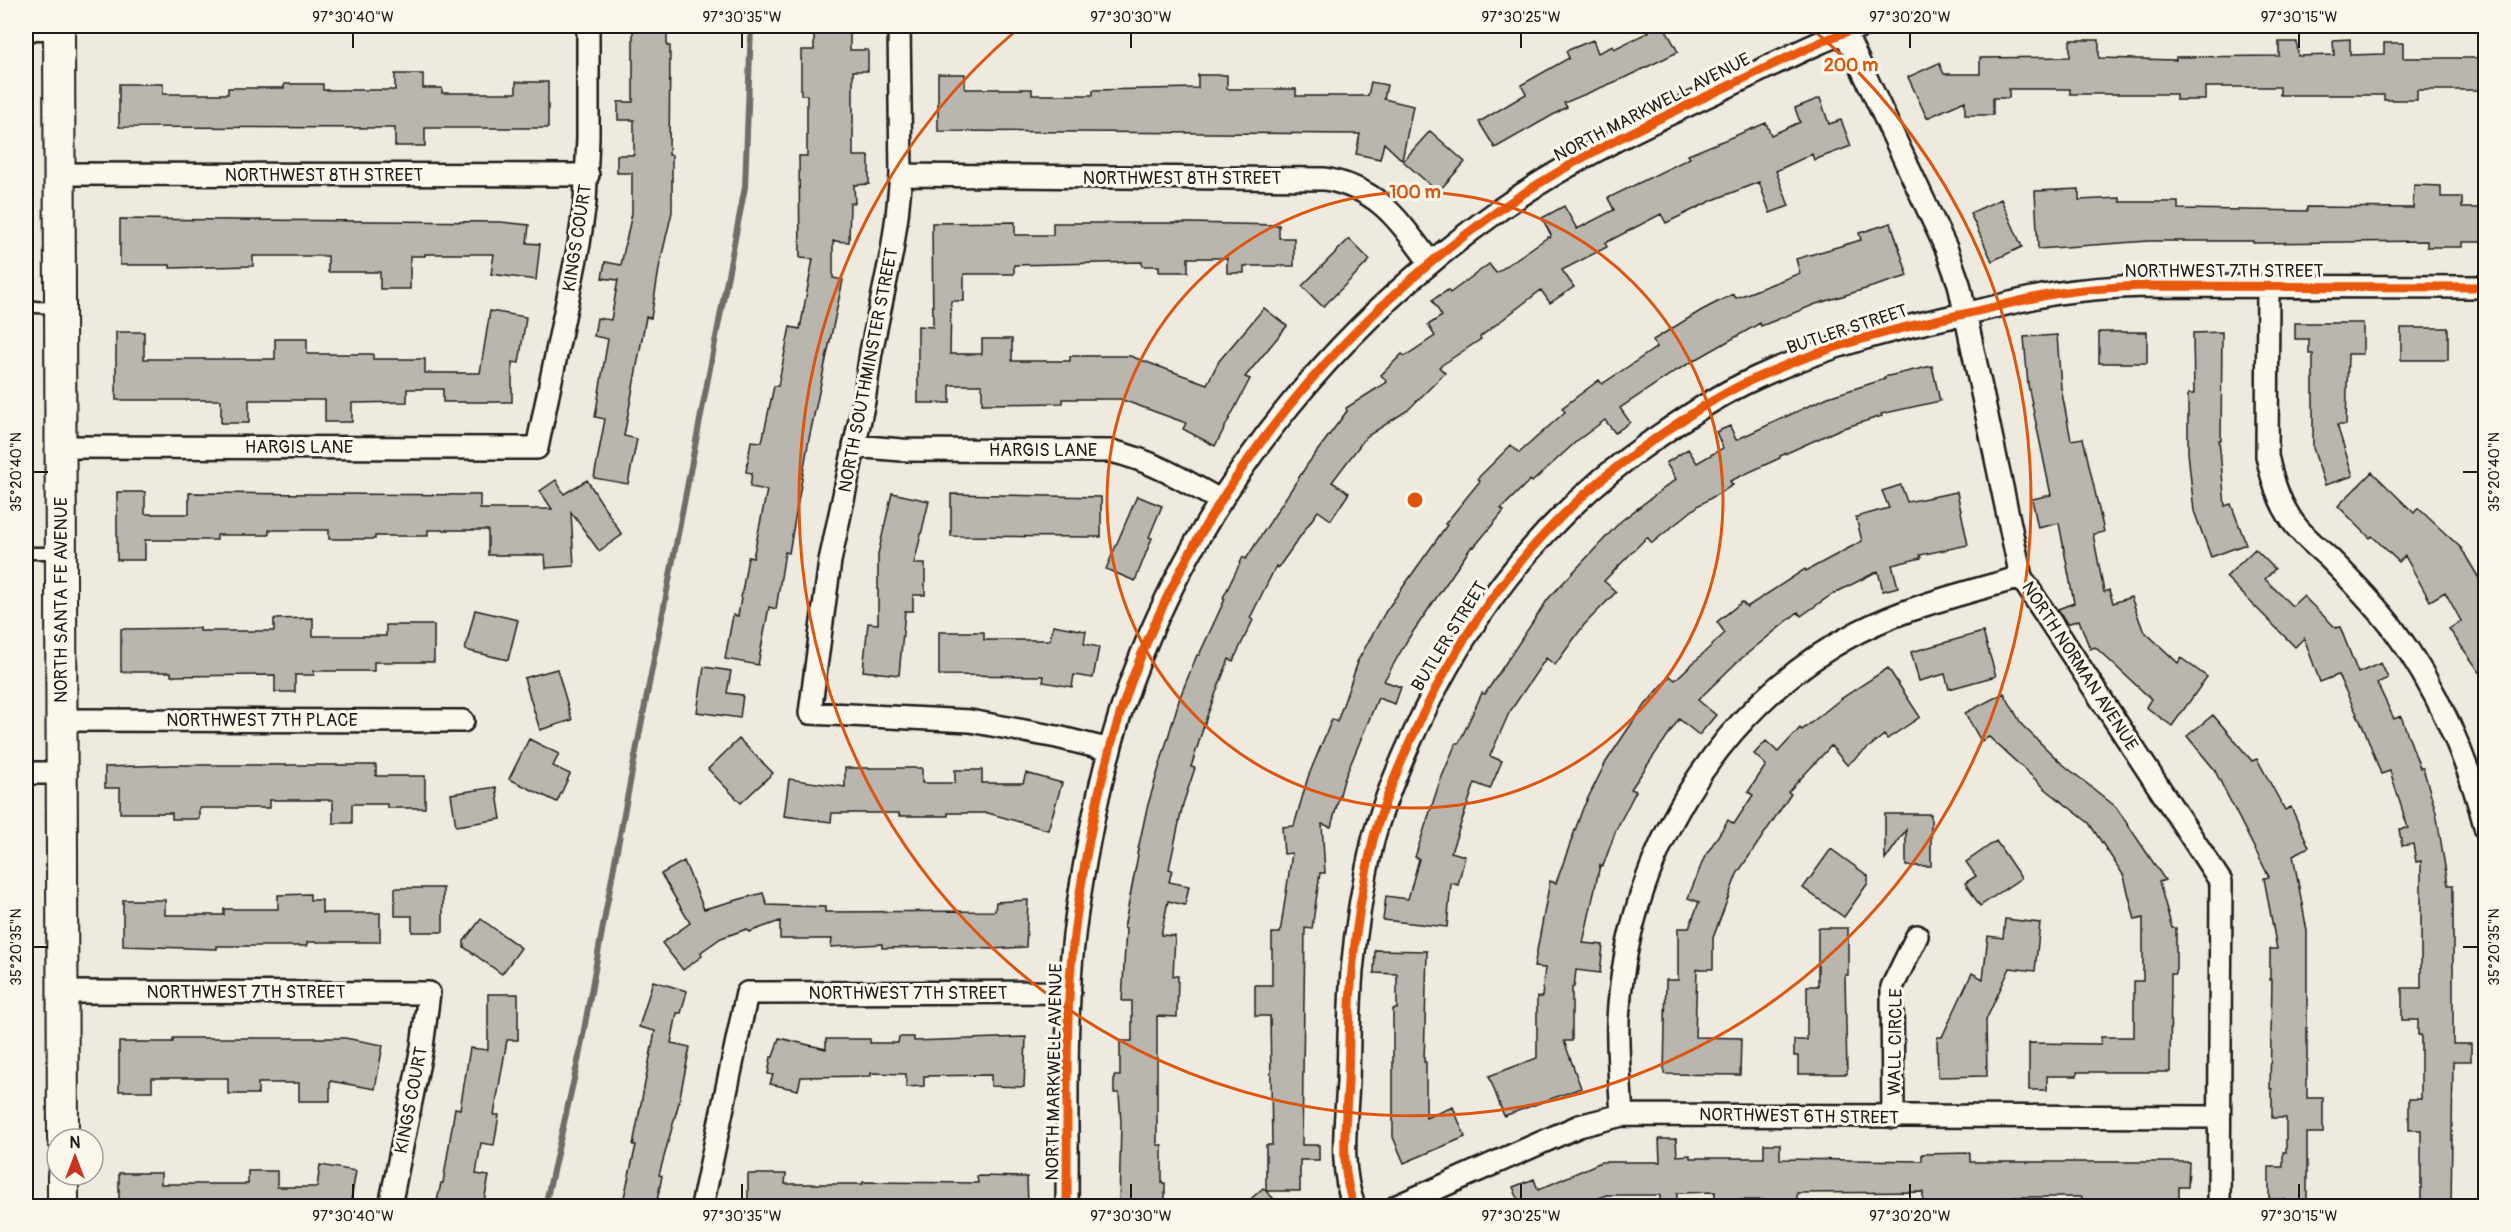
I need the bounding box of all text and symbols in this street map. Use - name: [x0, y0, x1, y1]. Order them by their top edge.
- text: 97°30'40"W: [312, 8, 394, 27]
- text: 97°30'35"W: [702, 8, 782, 27]
- text: 97°30'30"W: [1090, 8, 1172, 27]
- text: 97°30'25"W: [1481, 8, 1561, 27]
- text: 97°30'20"W: [1869, 8, 1951, 27]
- text: 97°30'15"W: [2261, 8, 2338, 27]
- street label: NORTH MARKWELL AVENUE: [1550, 48, 1754, 167]
- text: 200 m: [1824, 54, 1878, 77]
- street label: NORTHWEST 8TH STREET: [225, 164, 423, 187]
- street label: NORTHWEST 8TH STREET: [1083, 167, 1281, 190]
- text: 100 m: [1389, 181, 1441, 204]
- street label: KINGS COURT: [558, 183, 597, 293]
- street label: NORTH SOUTHMINSTER STREET: [833, 246, 903, 494]
- street label: NORTHWEST 7TH STREET: [2125, 260, 2323, 283]
- street label: BUTLER STREET: [1784, 299, 1910, 360]
- text: 35°20'40"N: [7, 432, 26, 512]
- text: 35°20'40"N: [2485, 432, 2504, 512]
- street label: HARGIS LANE: [245, 436, 353, 459]
- street label: HARGIS LANE: [989, 439, 1097, 462]
- centre of rings: [1405, 490, 1425, 510]
- street label: NORTH SANTA FE AVENUE: [50, 497, 73, 703]
- street label: BUTLER STREET: [1406, 577, 1492, 696]
- street label: NORTH NORMAN AVENUE: [2016, 577, 2143, 755]
- street label: NORTHWEST 7TH PLACE: [166, 709, 358, 732]
- text: 35°20'35"N: [7, 908, 26, 986]
- text: 35°20'35"N: [2485, 908, 2504, 986]
- street label: NORTH MARKWELL AVENUE: [1041, 963, 1068, 1181]
- street label: NORTHWEST 7TH STREET: [147, 981, 345, 1004]
- street label: NORTHWEST 7TH STREET: [809, 982, 1007, 1005]
- street label: WALL CIRCLE: [1883, 988, 1908, 1096]
- street label: KINGS COURT: [390, 1045, 433, 1156]
- street label: NORTHWEST 6TH STREET: [1699, 1103, 1899, 1130]
- north arrow: [45, 1127, 105, 1187]
- text: N: [70, 1133, 81, 1153]
- text: 97°30'40"W: [312, 1207, 394, 1226]
- text: 97°30'35"W: [702, 1207, 782, 1226]
- text: 97°30'30"W: [1090, 1207, 1172, 1226]
- text: 97°30'25"W: [1481, 1207, 1561, 1226]
- text: 97°30'20"W: [1869, 1207, 1951, 1226]
- text: 97°30'15"W: [2261, 1207, 2338, 1226]

